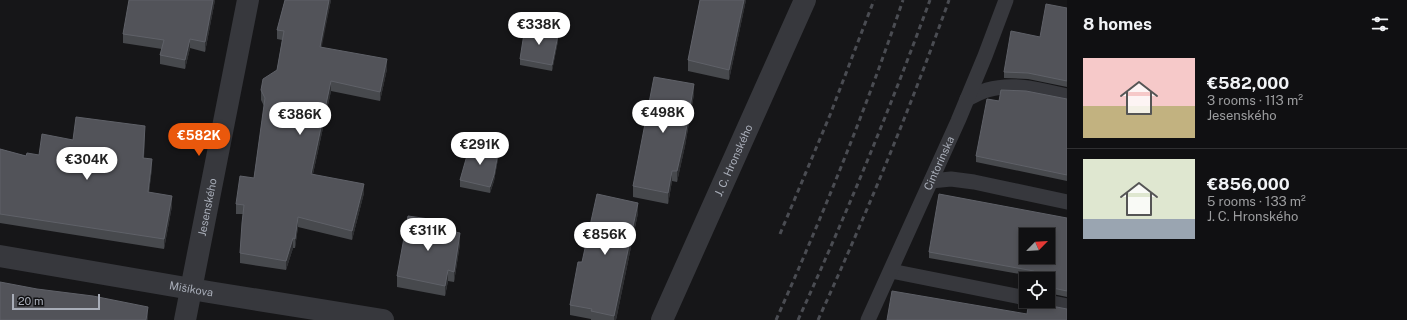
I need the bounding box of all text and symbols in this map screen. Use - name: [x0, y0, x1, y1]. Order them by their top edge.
- pin: €338K: [511, 12, 567, 46]
- icon: filters: [1369, 13, 1391, 35]
- text: 8 homes: [1083, 14, 1152, 34]
- text: €338K: [517, 17, 561, 32]
- text: €582,000: [1207, 73, 1289, 93]
- icon: home: [1115, 74, 1163, 122]
- text: 3 rooms · 113 m²: [1207, 93, 1303, 108]
- pin: €498K: [635, 100, 691, 134]
- pin: €386K: [272, 102, 328, 136]
- text: €498K: [641, 105, 685, 120]
- text: €386K: [278, 107, 322, 122]
- text: Jesenského: [1207, 108, 1277, 123]
- street label: J. C. Hronského: [712, 122, 755, 198]
- pin: €582K: [171, 123, 227, 157]
- text: €582K: [177, 128, 221, 143]
- pin: €291K: [452, 132, 508, 166]
- street label: Cintorínska: [921, 134, 956, 192]
- text: €291K: [460, 137, 500, 152]
- pin: €304K: [59, 147, 115, 181]
- text: €304K: [65, 152, 109, 167]
- text: €856,000: [1207, 174, 1290, 194]
- icon: home: [1115, 175, 1163, 223]
- street label: Jesenského: [196, 177, 219, 237]
- text: 5 rooms · 133 m²: [1207, 194, 1306, 209]
- text: J. C. Hronského: [1207, 209, 1298, 224]
- pin: €311K: [400, 218, 456, 252]
- pin: €856K: [577, 222, 633, 256]
- text: €311K: [409, 223, 447, 238]
- text: €856K: [583, 227, 627, 242]
- north arrow: [1019, 228, 1055, 264]
- map controls: [1019, 228, 1055, 308]
- button: locate: [1019, 272, 1055, 308]
- street label: Mišíkova: [168, 279, 214, 299]
- scale bar: [12, 292, 100, 311]
- text: 20 m: [18, 295, 43, 307]

